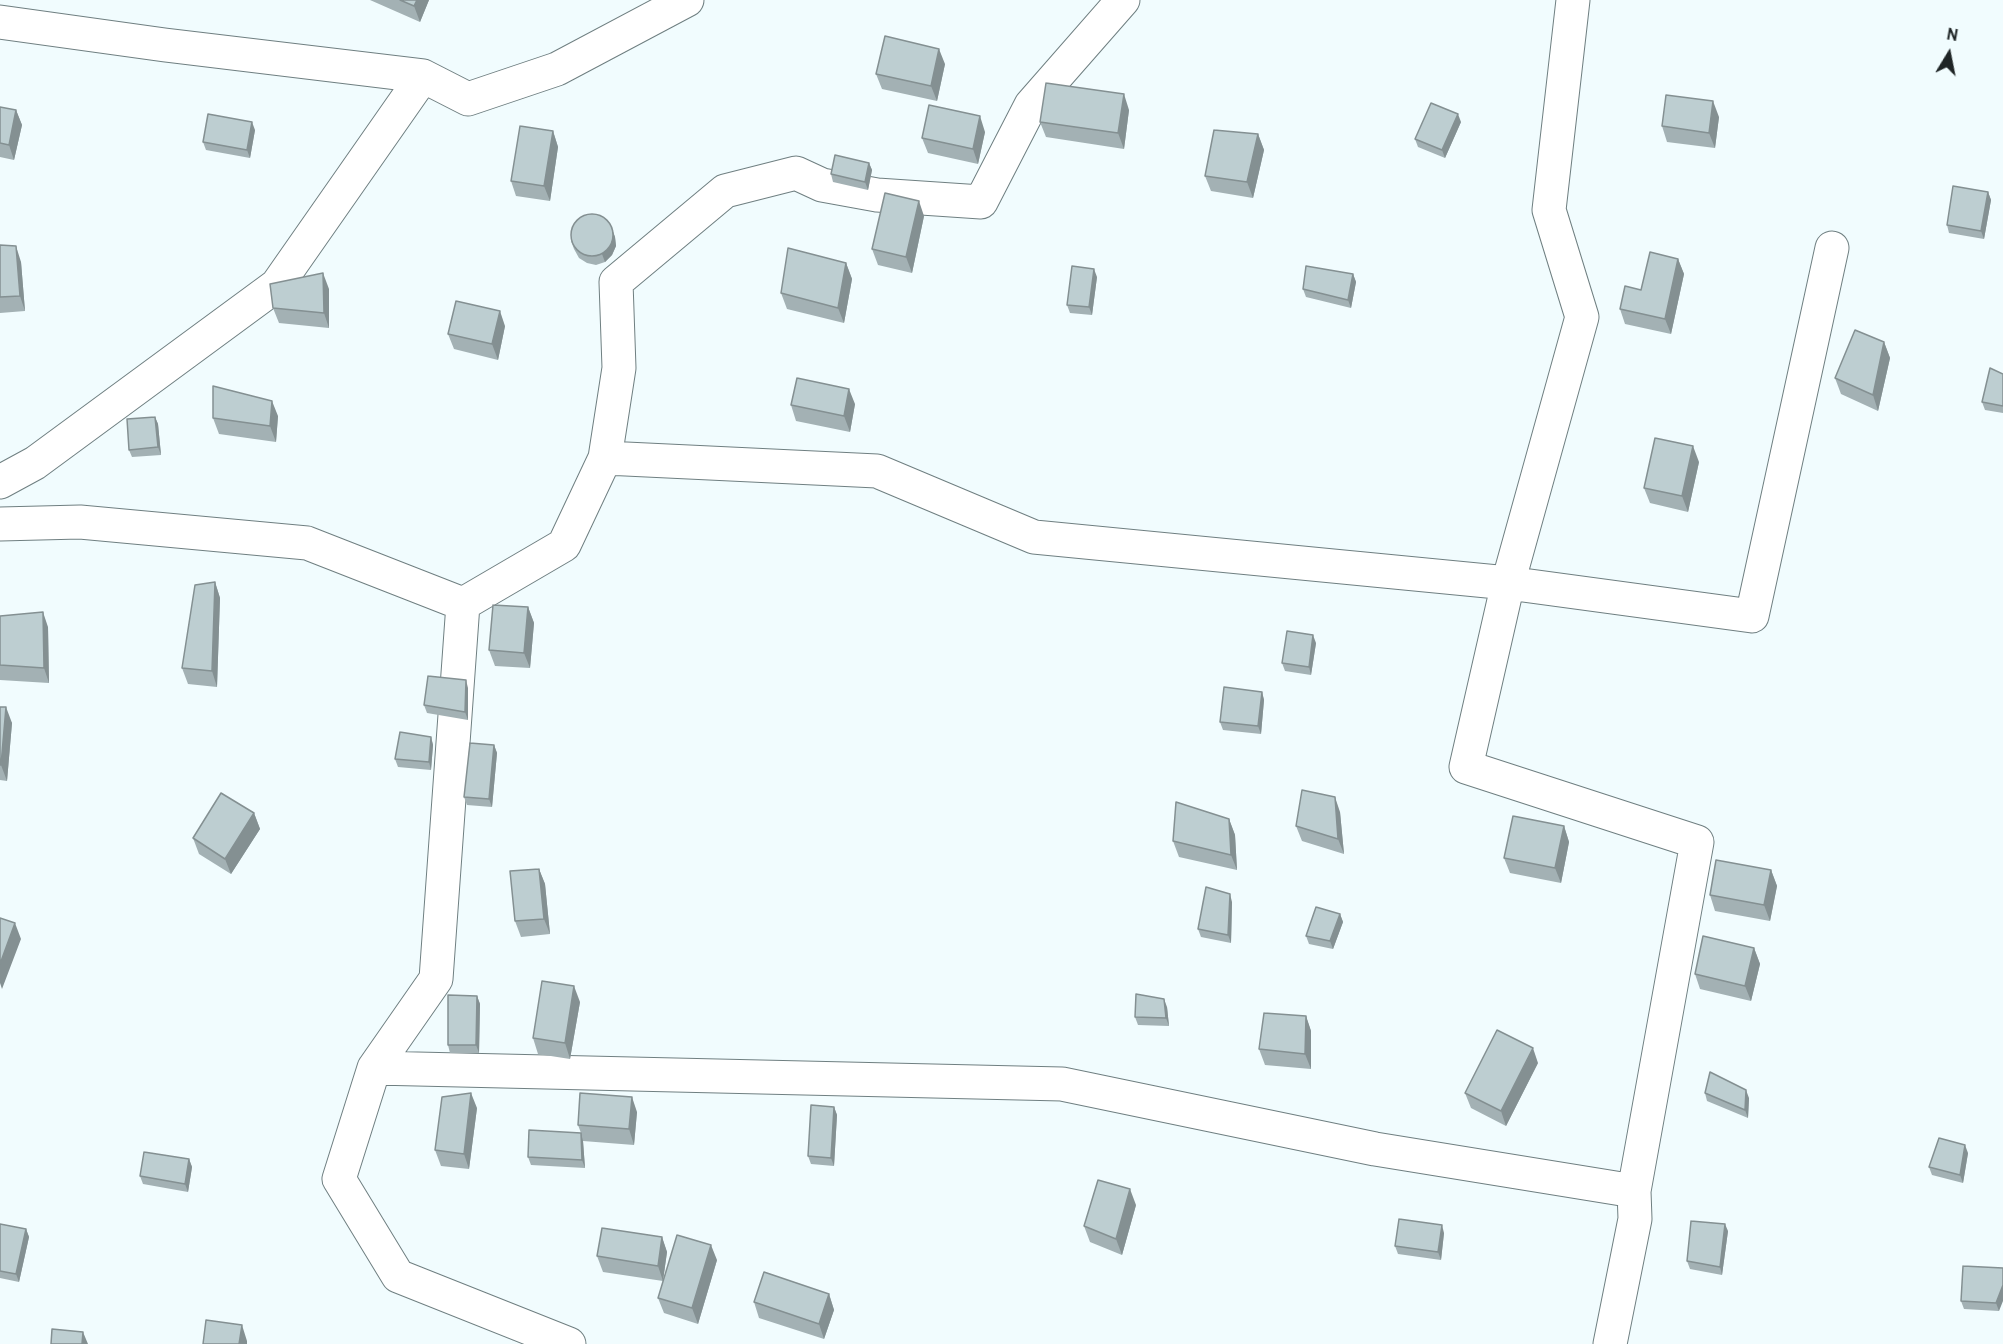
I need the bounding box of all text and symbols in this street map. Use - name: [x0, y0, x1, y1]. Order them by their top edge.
- north arrow: [1919, 24, 1979, 84]
- text: N: [1945, 25, 1960, 47]

